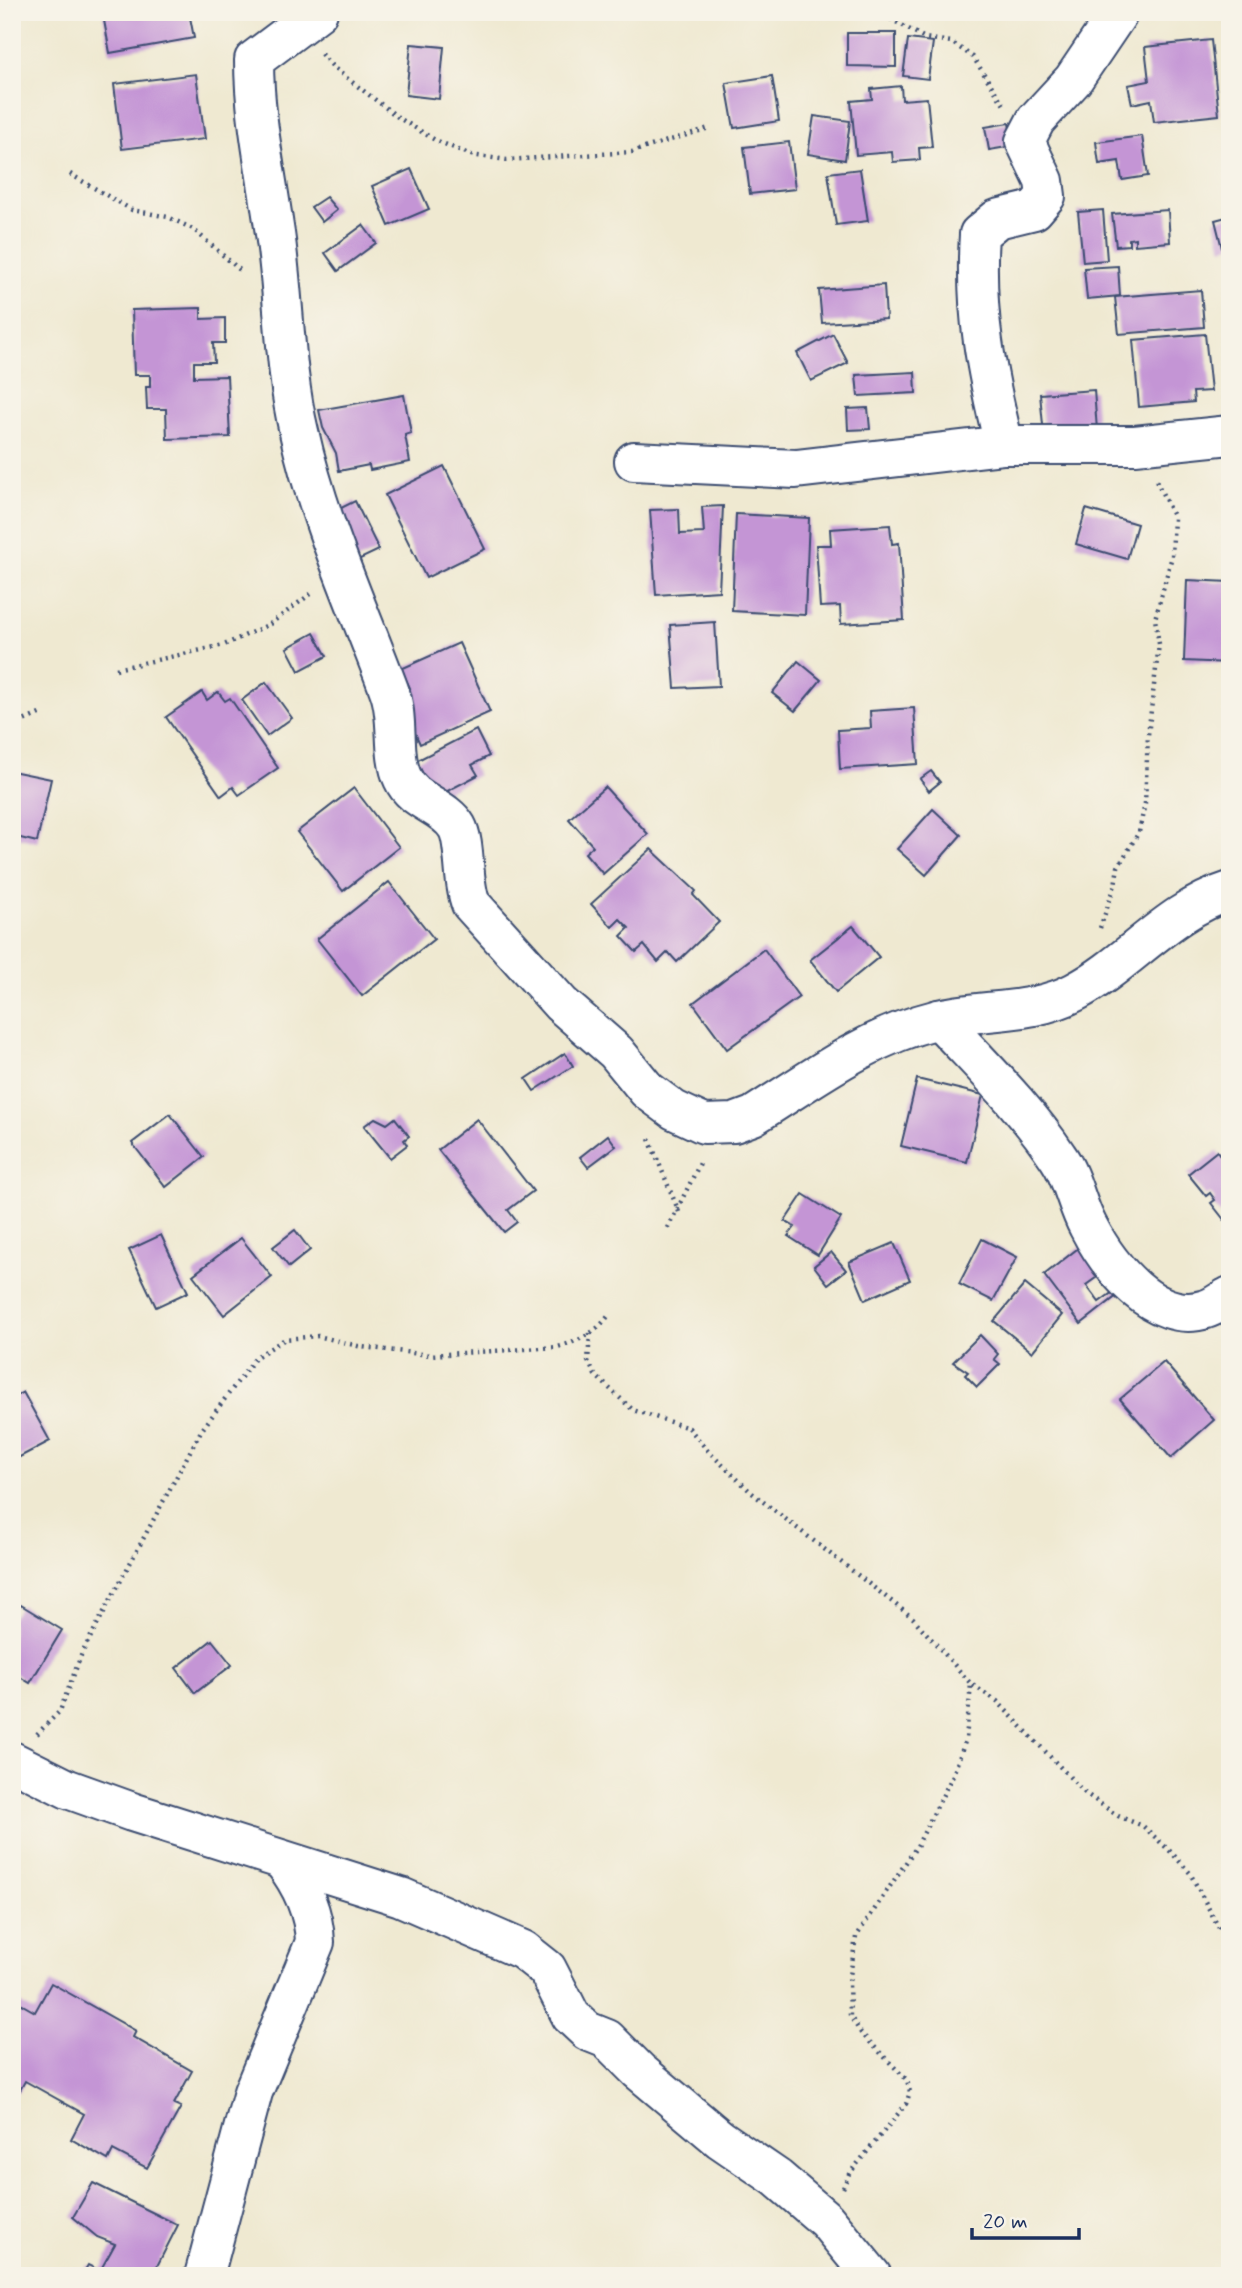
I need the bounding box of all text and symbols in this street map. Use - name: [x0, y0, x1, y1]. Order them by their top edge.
- scale bar: [972, 2197, 1079, 2241]
- text: 20 m: [983, 2208, 1028, 2236]

